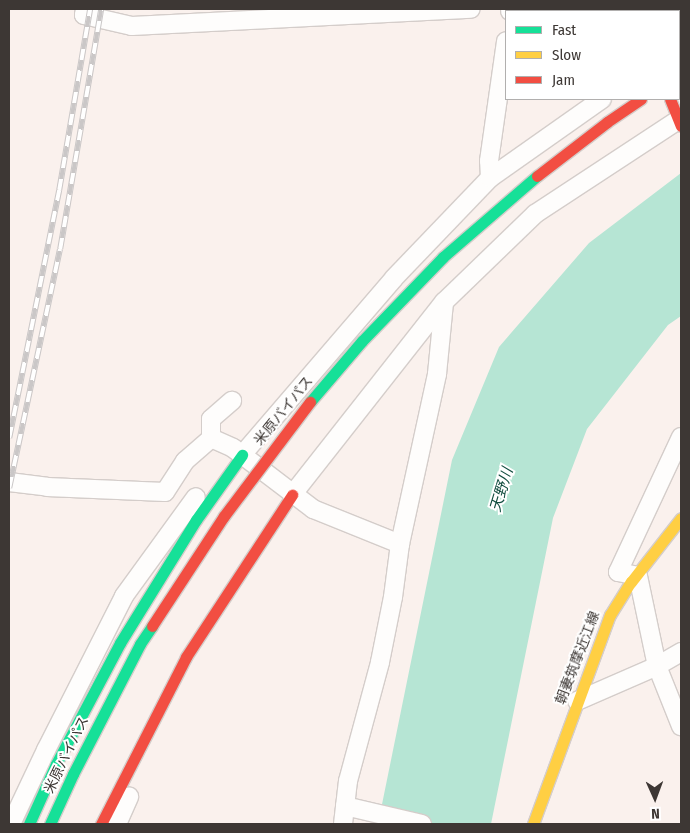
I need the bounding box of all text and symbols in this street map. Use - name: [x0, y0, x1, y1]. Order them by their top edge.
- legend: [505, 10, 680, 100]
- text: Fast: [552, 21, 576, 39]
- text: Slow: [552, 46, 581, 64]
- text: Jam: [552, 71, 575, 89]
- street label: 米原バイパス: [251, 373, 317, 449]
- water label: 天野川: [487, 466, 517, 514]
- street label: 朝妻筑摩近江線: [553, 609, 603, 707]
- street label: 米原バイパス: [41, 714, 93, 796]
- north arrow: [630, 773, 680, 823]
- text: N: [651, 805, 660, 822]

